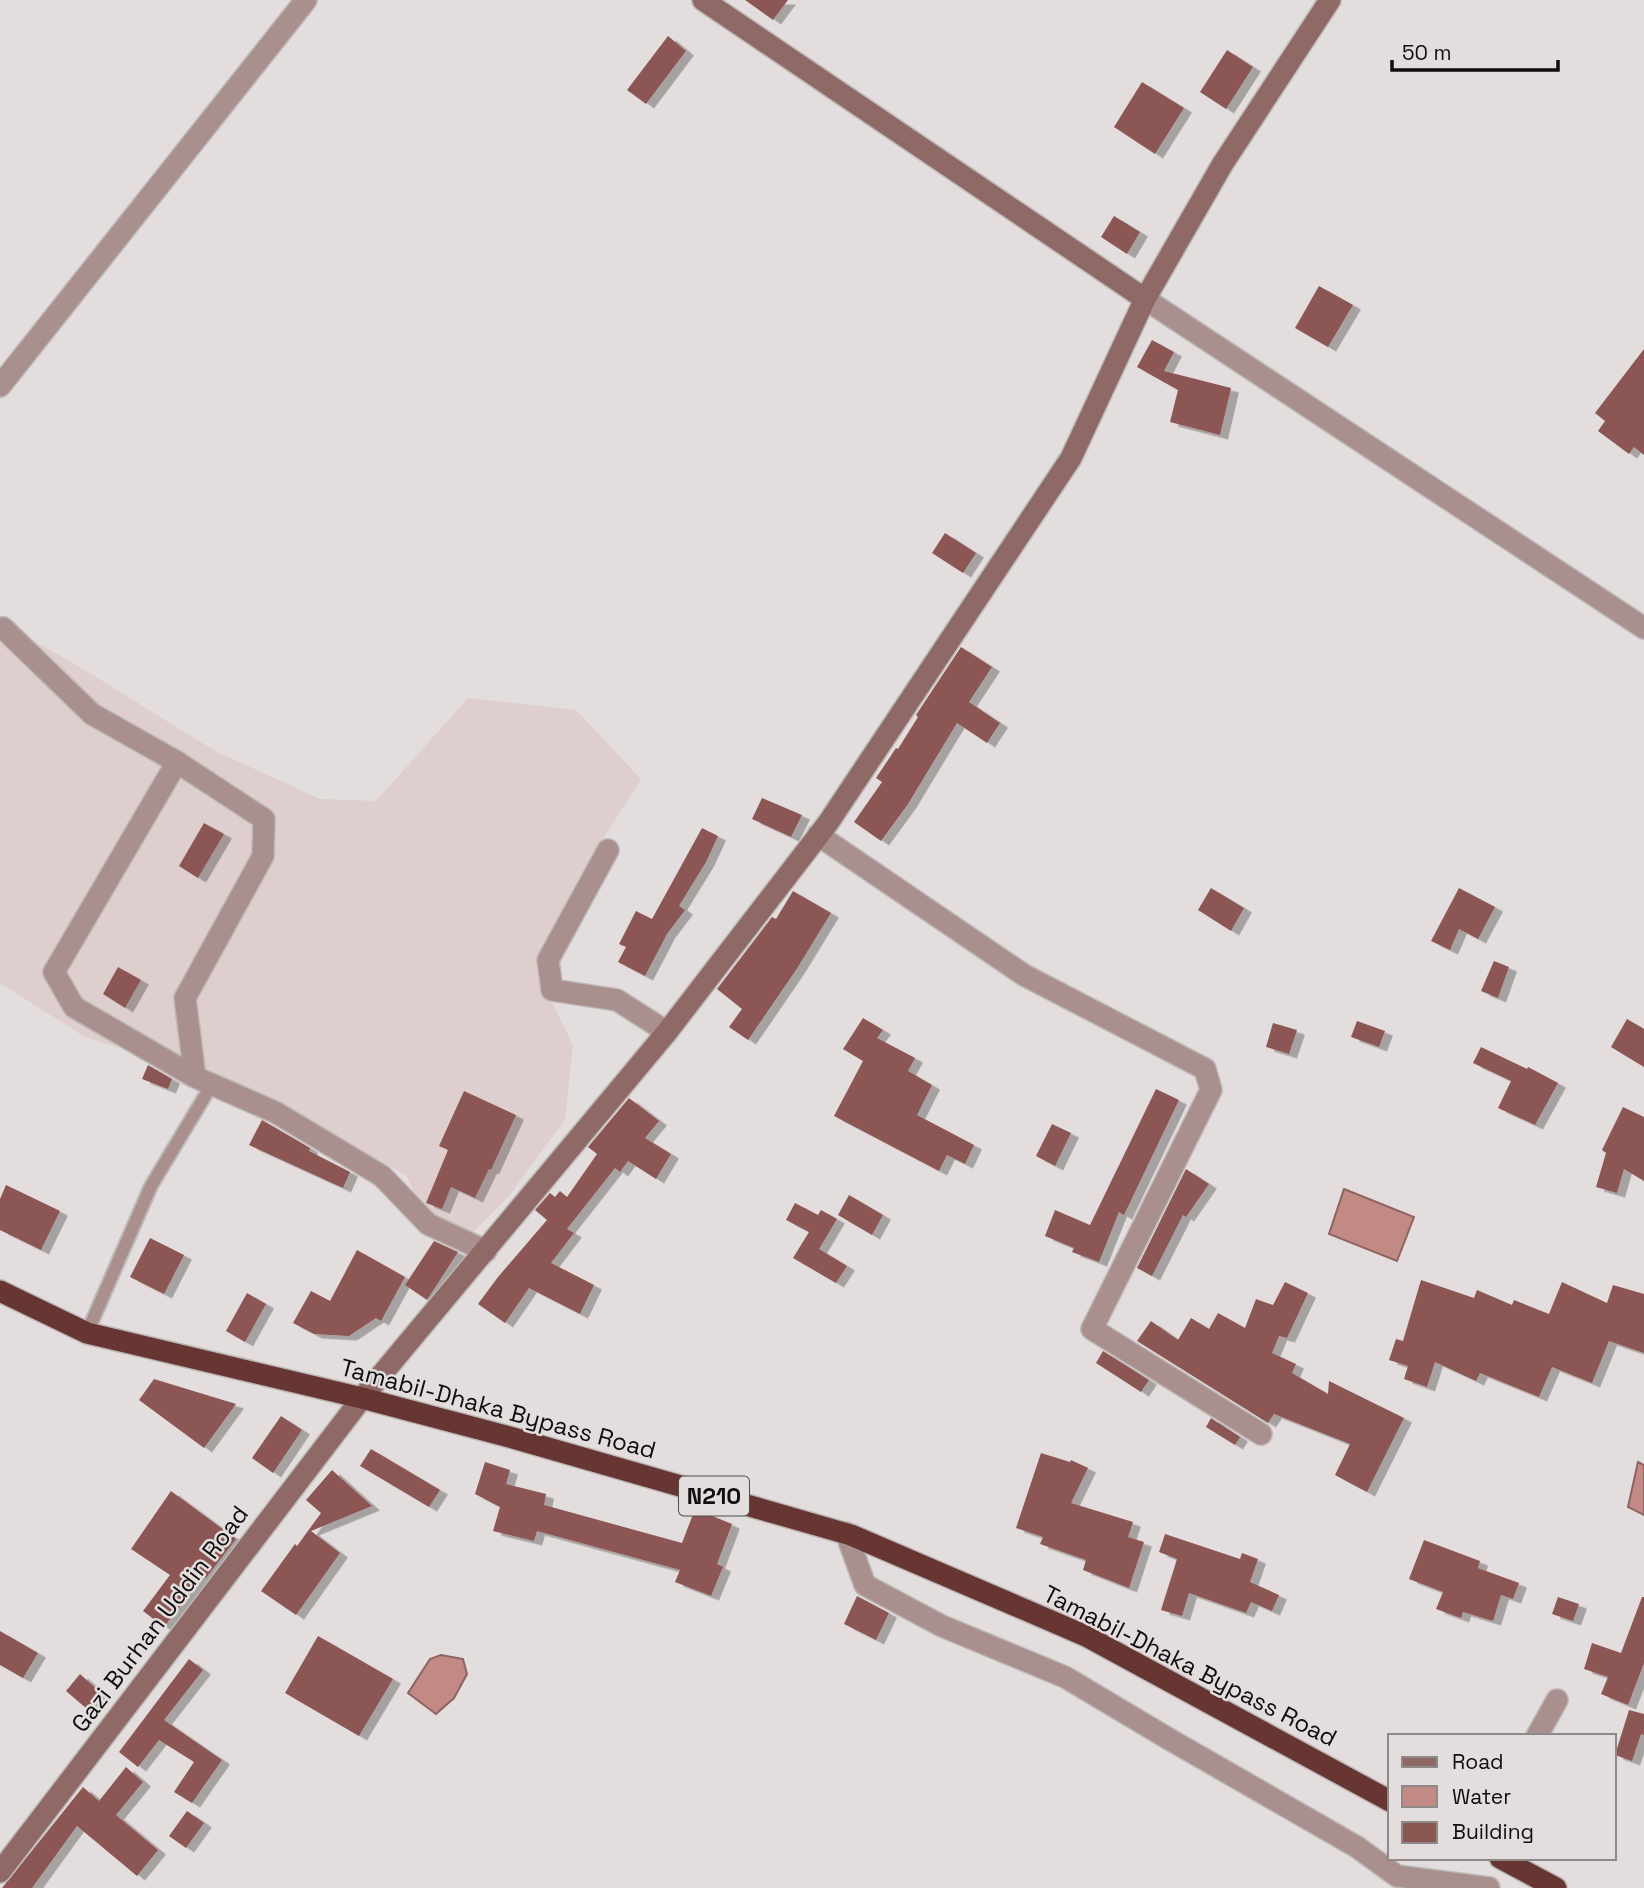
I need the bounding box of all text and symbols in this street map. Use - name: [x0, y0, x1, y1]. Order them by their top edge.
- scale bar: [1392, 28, 1558, 72]
- text: 50 m: [1402, 39, 1452, 66]
- street label: Tamabil-Dhaka Bypass Road: [337, 1351, 659, 1466]
- road number: N210: [679, 1476, 749, 1516]
- street label: Gazi Burhan Uddin Road: [64, 1499, 255, 1738]
- street label: Tamabil-Dhaka Bypass Road: [1038, 1578, 1342, 1753]
- legend: [1388, 1734, 1616, 1860]
- text: Road: [1452, 1748, 1504, 1775]
- text: Water: [1452, 1783, 1511, 1810]
- text: Building: [1452, 1818, 1534, 1845]

